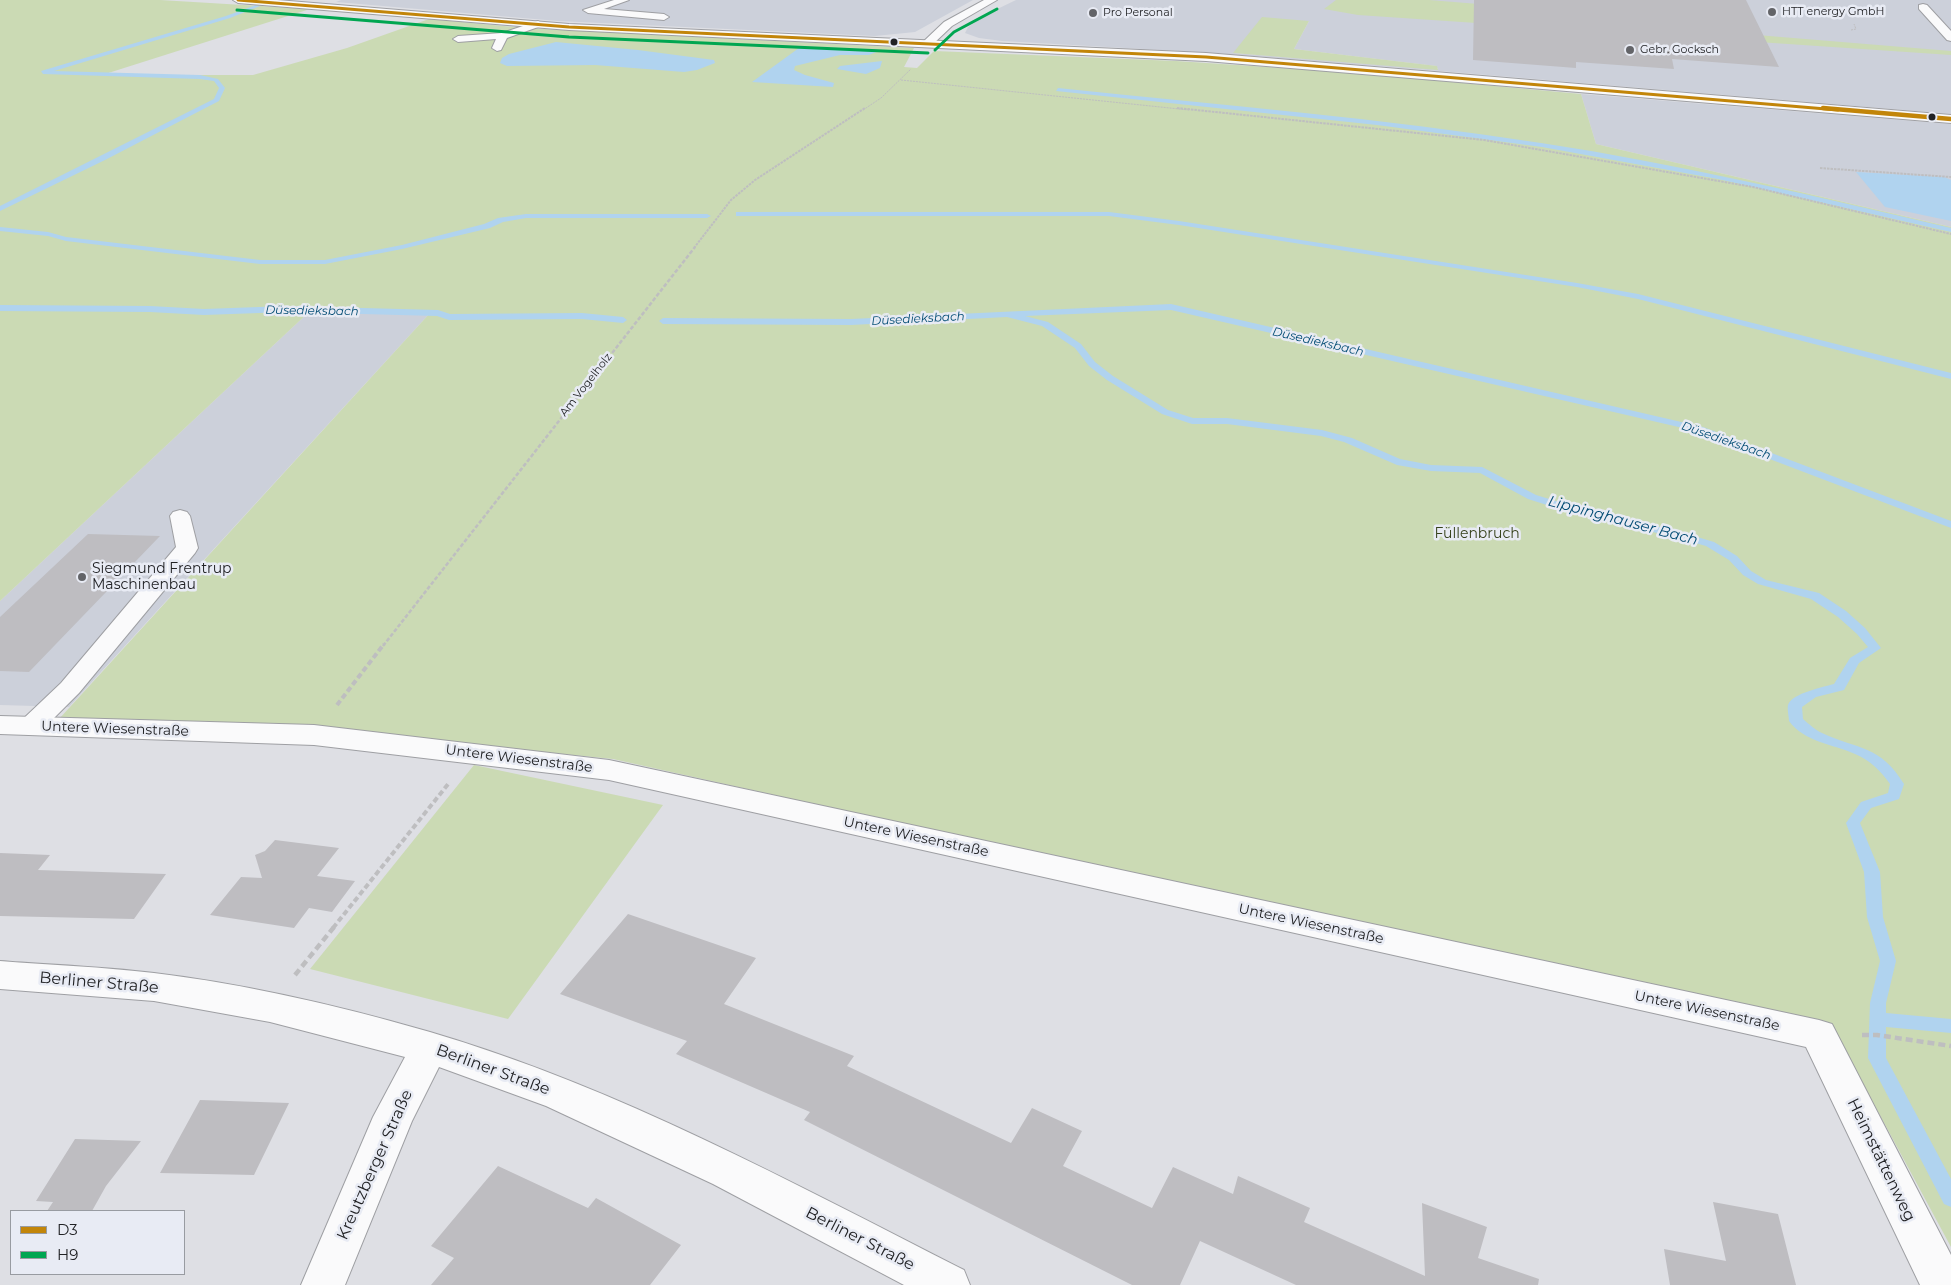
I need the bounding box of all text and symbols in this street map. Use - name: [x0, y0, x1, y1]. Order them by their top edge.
- place label: HTT energy GmbH: [1782, 5, 1884, 19]
- place label: Pro Personal: [1103, 6, 1173, 20]
- marker: HTT energy GmbH: [1766, 6, 1778, 18]
- marker: Pro Personal: [1087, 7, 1099, 19]
- unlabelled marker: [889, 37, 899, 47]
- place label: Gebr. Gocksch: [1640, 43, 1719, 57]
- marker: Gebr. Gocksch: [1624, 44, 1636, 56]
- unlabelled marker: [1927, 112, 1937, 122]
- water label: Düsedieksbach: [265, 303, 359, 319]
- water label: Düsedieksbach: [871, 309, 965, 329]
- water label: Düsedieksbach: [1271, 324, 1365, 360]
- street label: Am Vogelholz: [557, 351, 615, 419]
- water label: Düsedieksbach: [1679, 419, 1773, 463]
- water label: Lippinghauser Bach: [1546, 492, 1700, 550]
- park label: Füllenbruch: [1434, 526, 1520, 542]
- place label: Siegmund Frentrup Maschinenbau: [92, 561, 232, 594]
- marker: Siegmund Frentrup Maschinenbau: [76, 571, 88, 583]
- street label: Untere Wiesenstraße: [41, 718, 189, 740]
- street label: Untere Wiesenstraße: [445, 742, 593, 776]
- street label: Untere Wiesenstraße: [842, 813, 990, 861]
- street label: Untere Wiesenstraße: [1237, 900, 1385, 948]
- street label: Berliner Straße: [39, 968, 159, 998]
- street label: Untere Wiesenstraße: [1633, 987, 1781, 1035]
- street label: Berliner Straße: [434, 1041, 552, 1099]
- street label: Kreutzberger Straße: [333, 1087, 417, 1243]
- street label: Heimstättenweg: [1843, 1095, 1919, 1225]
- street label: Berliner Straße: [802, 1203, 918, 1275]
- legend: [10, 1210, 185, 1275]
- text: D3: [57, 1220, 78, 1239]
- text: H9: [57, 1245, 78, 1264]

